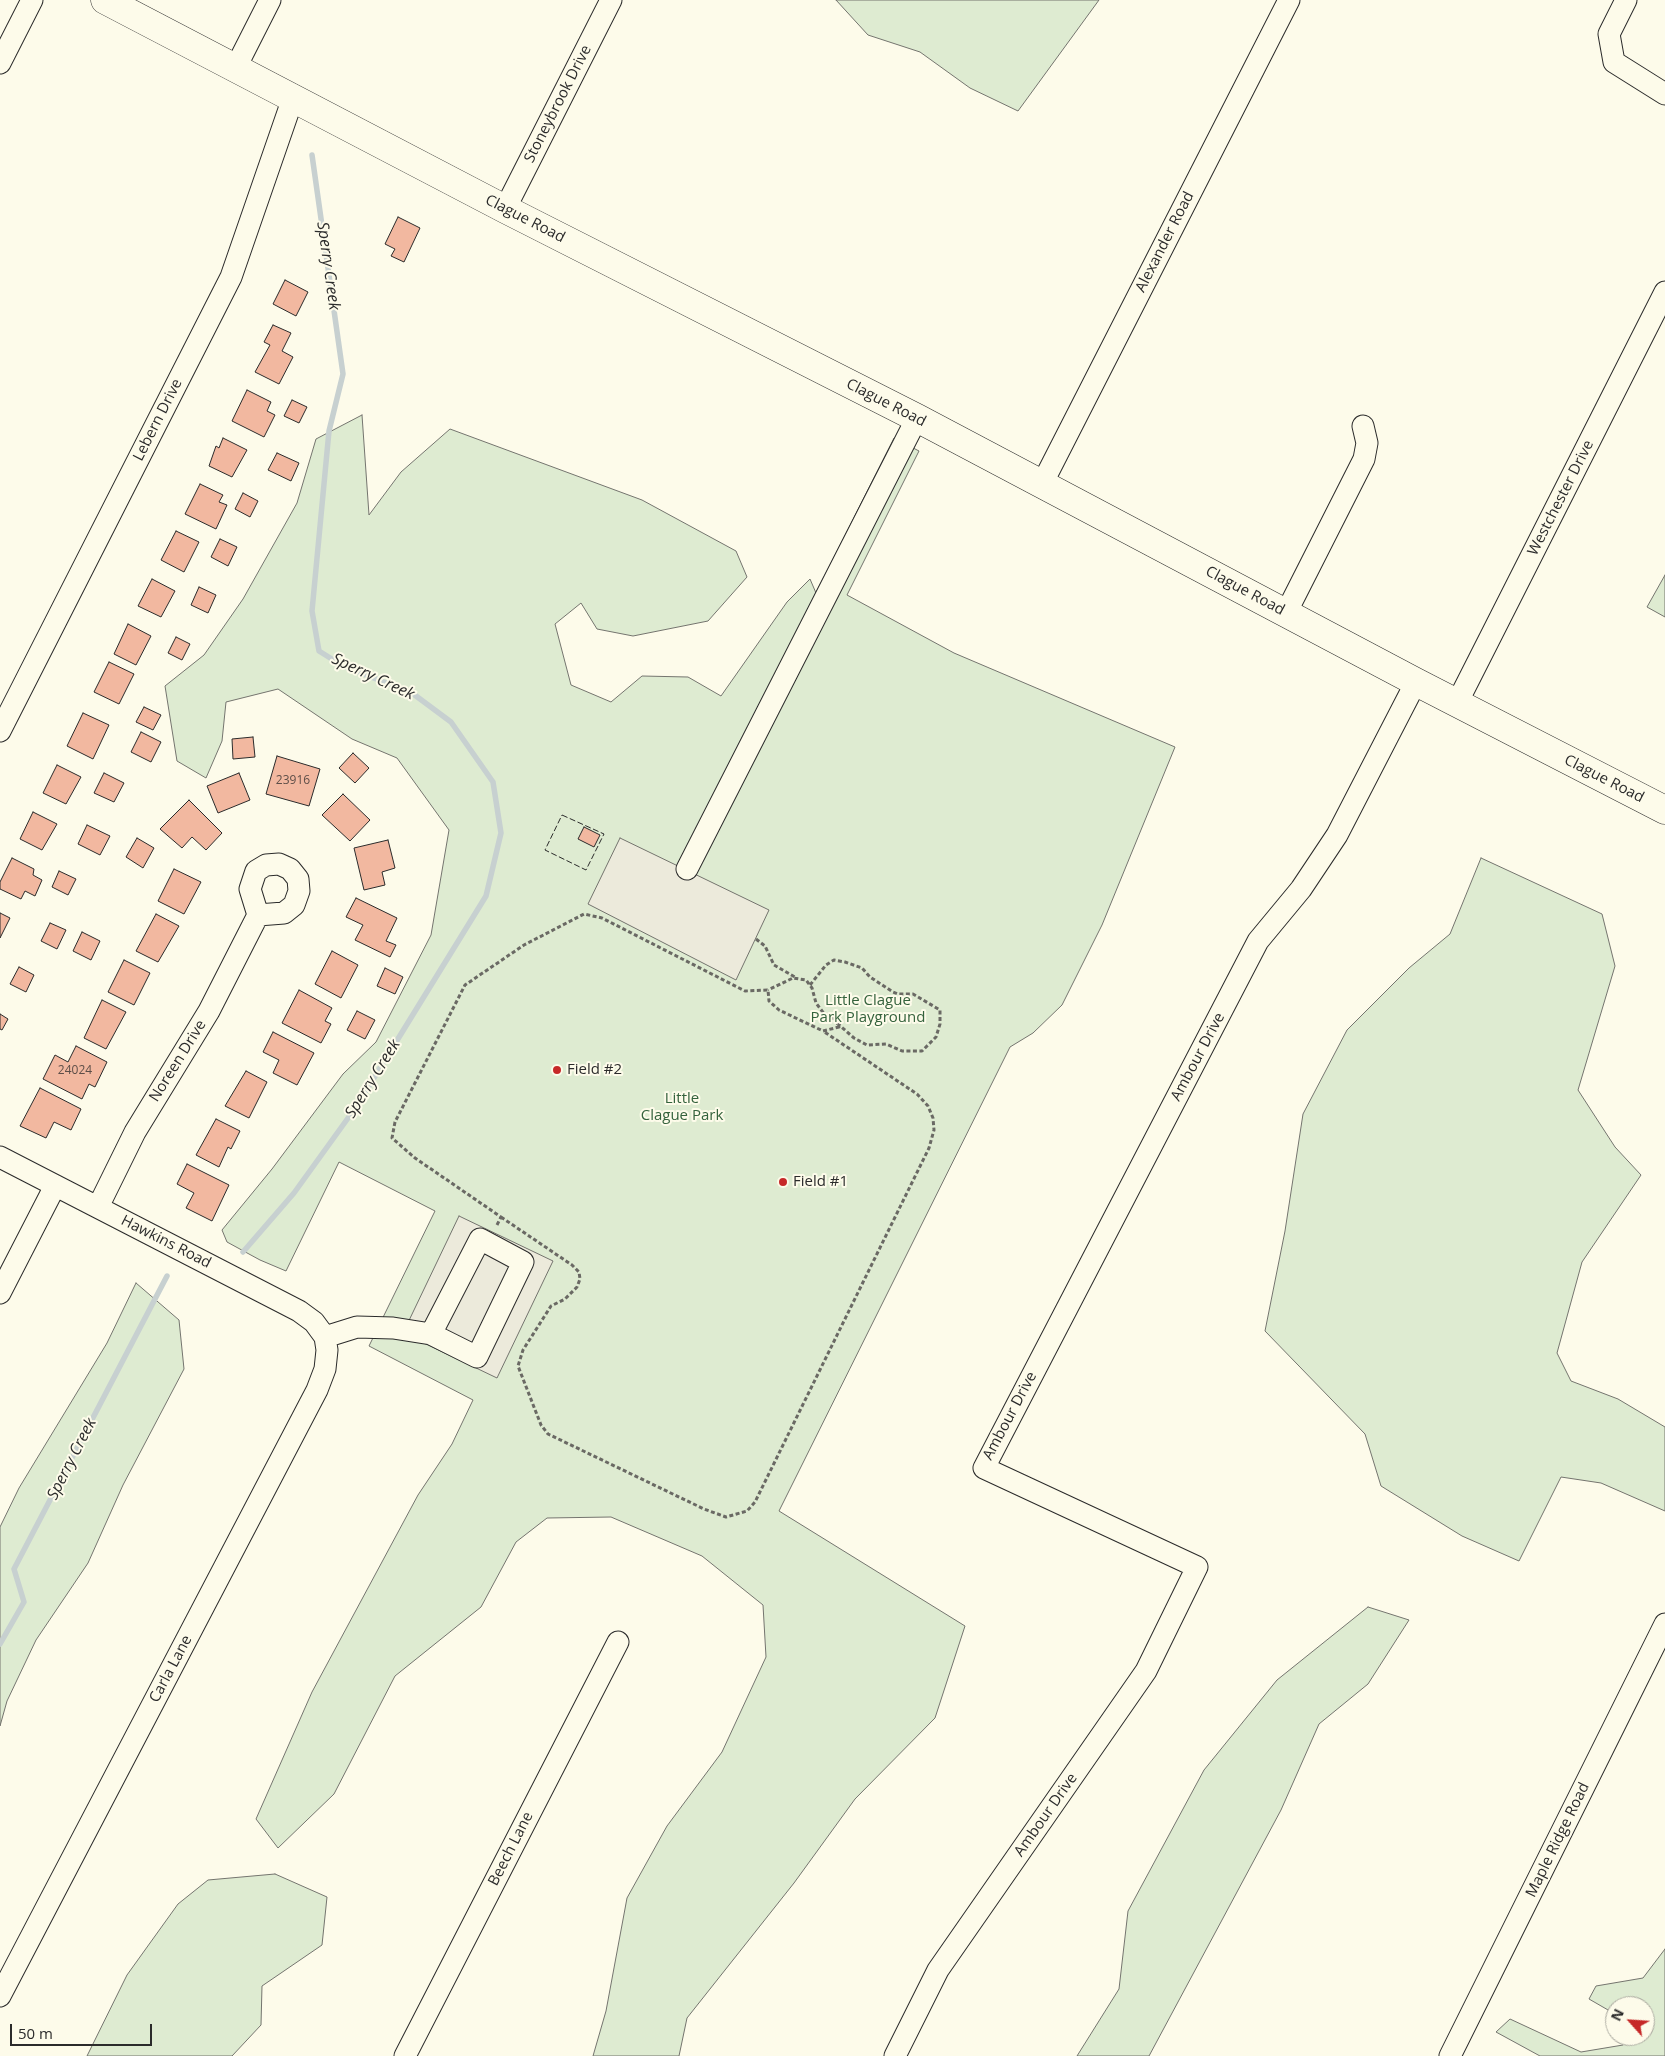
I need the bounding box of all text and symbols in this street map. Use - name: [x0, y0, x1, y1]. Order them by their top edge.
- street label: Stoneybrook Drive: [521, 42, 595, 166]
- street label: Alexander Road: [1132, 189, 1198, 295]
- street label: Clague Road: [482, 191, 568, 247]
- water label: Sperry Creek: [312, 221, 344, 311]
- street label: Clague Road: [843, 375, 929, 431]
- street label: Lebern Drive: [130, 376, 186, 464]
- street label: Westchester Drive: [1524, 437, 1598, 559]
- street label: Clague Road: [1202, 563, 1288, 619]
- water label: Sperry Creek: [329, 650, 417, 704]
- street label: Clague Road: [1561, 751, 1647, 807]
- house number: 23916: [276, 774, 310, 788]
- park label: Little Clague Park Playground: [811, 992, 925, 1027]
- street label: Ambour Drive: [1167, 1010, 1229, 1104]
- street label: Noreen Drive: [146, 1017, 210, 1105]
- water label: Sperry Creek: [341, 1036, 405, 1122]
- place label: Field #2: [567, 1061, 622, 1079]
- house number: 24024: [58, 1064, 92, 1078]
- marker: Field #2: [551, 1064, 563, 1076]
- park label: Little Clague Park: [641, 1090, 723, 1125]
- place label: Field #1: [793, 1173, 848, 1191]
- marker: Field #1: [777, 1176, 789, 1188]
- street label: Hawkins Road: [118, 1212, 214, 1272]
- street label: Ambour Drive: [979, 1369, 1041, 1463]
- water label: Sperry Creek: [43, 1415, 101, 1503]
- street label: Carla Lane: [146, 1632, 196, 1706]
- street label: Ambour Drive: [1011, 1770, 1081, 1860]
- street label: Maple Ridge Road: [1522, 1780, 1594, 1900]
- street label: Beech Lane: [485, 1809, 537, 1889]
- north arrow: [1605, 1996, 1655, 2046]
- text: N: [1606, 2005, 1628, 2024]
- scale bar: [12, 2014, 155, 2046]
- text: 50 m: [18, 2023, 53, 2043]

